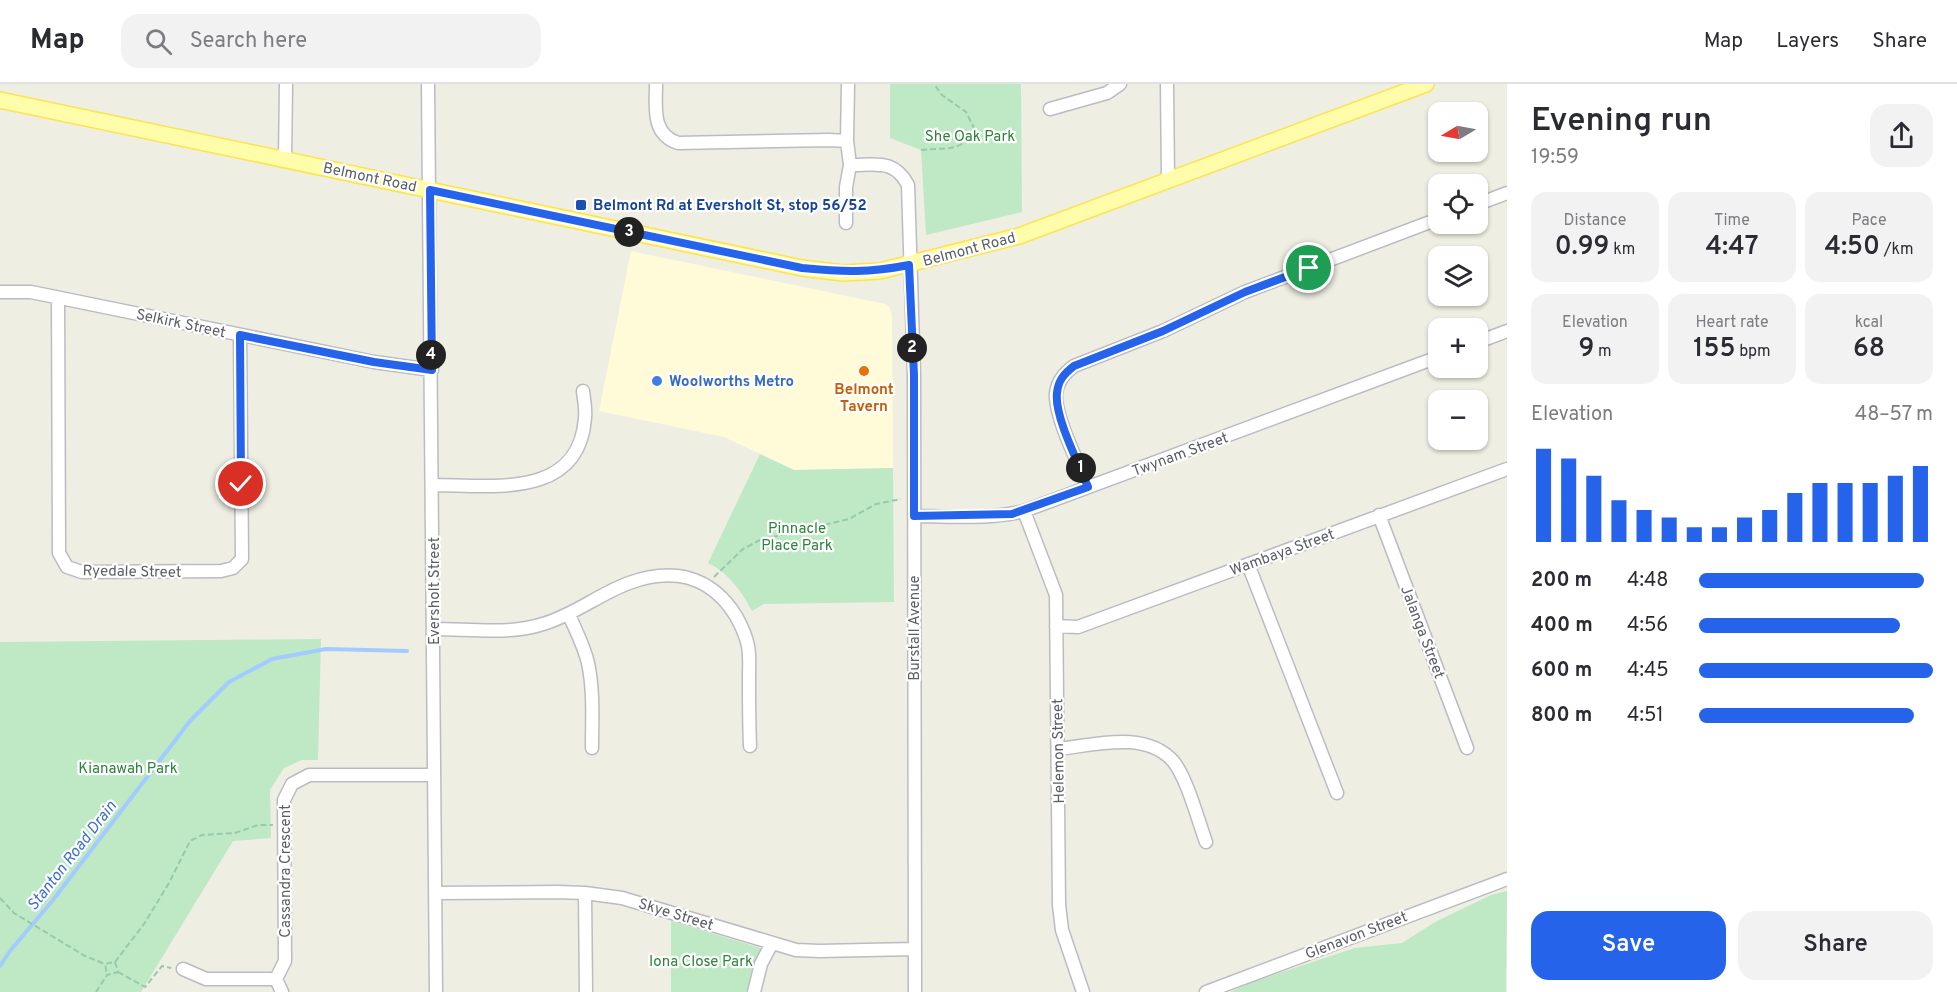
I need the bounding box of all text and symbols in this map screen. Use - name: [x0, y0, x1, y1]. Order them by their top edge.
- search box: [121, 14, 541, 68]
- text: Map: [30, 23, 85, 59]
- icon: search: [142, 25, 175, 58]
- text: Search here: [190, 28, 307, 55]
- text: Map: [1704, 28, 1743, 55]
- text: Layers: [1776, 28, 1839, 55]
- text: Share: [1872, 28, 1927, 55]
- text: Evening run: [1531, 101, 1712, 143]
- north arrow: [1428, 102, 1488, 162]
- map controls: [1428, 102, 1488, 450]
- button: share: [1870, 104, 1933, 167]
- park label: She Oak Park: [925, 128, 1015, 147]
- text: 19:59: [1531, 145, 1579, 171]
- street label: Belmont Road: [321, 159, 418, 198]
- button: locate: [1428, 174, 1488, 234]
- place label: Belmont Rd at Eversholt St, stop 56/52: [593, 197, 867, 216]
- marker: Belmont Rd at Eversholt St, stop 56/52: [574, 198, 588, 212]
- text: Distance: [1564, 211, 1626, 231]
- text: Time: [1714, 211, 1750, 231]
- text: Pace: [1851, 211, 1887, 231]
- pin: 3: [614, 217, 644, 247]
- text: 3: [624, 222, 634, 242]
- street label: Belmont Road: [921, 229, 1018, 272]
- text: 0.99: [1555, 231, 1609, 264]
- text: 4:47: [1706, 231, 1758, 264]
- text: 4:50: [1824, 231, 1880, 264]
- text: km: [1609, 240, 1635, 260]
- text: /km: [1880, 240, 1914, 260]
- pin: [1283, 242, 1334, 293]
- button: layers: [1428, 246, 1488, 306]
- icon: arrive: [1292, 251, 1325, 284]
- street label: Selkirk Street: [134, 306, 227, 343]
- text: Elevation: [1562, 313, 1628, 333]
- text: Heart rate: [1695, 313, 1769, 333]
- text: kcal: [1855, 313, 1883, 333]
- button: +: [1428, 318, 1488, 378]
- pin: 2: [897, 333, 927, 363]
- text: 9: [1578, 333, 1594, 366]
- text: 155: [1693, 333, 1735, 366]
- text: 68: [1853, 333, 1885, 366]
- text: 2: [907, 338, 917, 358]
- pin: 4: [416, 340, 446, 370]
- text: m: [1594, 342, 1612, 362]
- text: bpm: [1735, 342, 1771, 362]
- text: 4: [426, 345, 436, 365]
- marker: Belmont Tavern: [857, 364, 871, 378]
- place label: Woolworths Metro: [669, 373, 794, 392]
- marker: Woolworths Metro: [650, 374, 664, 388]
- place label: Belmont Tavern: [834, 381, 894, 417]
- button: −: [1428, 390, 1488, 450]
- text: Elevation: [1531, 402, 1613, 428]
- text: 48–57 m: [1855, 402, 1933, 428]
- street label: Twynam Street: [1130, 429, 1231, 482]
- pin: 1: [1066, 453, 1096, 483]
- pin: [215, 458, 266, 509]
- text: 1: [1078, 458, 1084, 478]
- icon: check: [224, 467, 257, 500]
- park label: Pinnacle Place Park: [761, 520, 833, 556]
- street label: Wambaya Street: [1228, 526, 1337, 581]
- street label: Eversholt Street: [426, 537, 445, 645]
- street label: Ryedale Street: [82, 562, 182, 583]
- text: 200 m: [1531, 568, 1592, 594]
- text: 4:48: [1627, 568, 1669, 594]
- street label: Burstall Avenue: [906, 575, 925, 681]
- street label: Jalanga Street: [1395, 583, 1448, 682]
- text: 400 m: [1531, 613, 1593, 639]
- text: 4:56: [1627, 613, 1668, 639]
- text: 600 m: [1531, 658, 1592, 684]
- text: 4:45: [1627, 658, 1669, 684]
- street label: Helemon Street: [1049, 698, 1070, 804]
- text: 800 m: [1531, 703, 1592, 729]
- text: 4:51: [1627, 703, 1664, 729]
- park label: Kianawah Park: [78, 760, 178, 779]
- water label: Stanton Road Drain: [24, 797, 122, 915]
- street label: Cassandra Crescent: [277, 804, 296, 938]
- street label: Skye Street: [636, 895, 715, 936]
- street label: Glenavon Street: [1303, 908, 1410, 965]
- button: Save: [1531, 911, 1726, 980]
- button: Share: [1738, 911, 1933, 980]
- park label: Iona Close Park: [649, 953, 753, 972]

